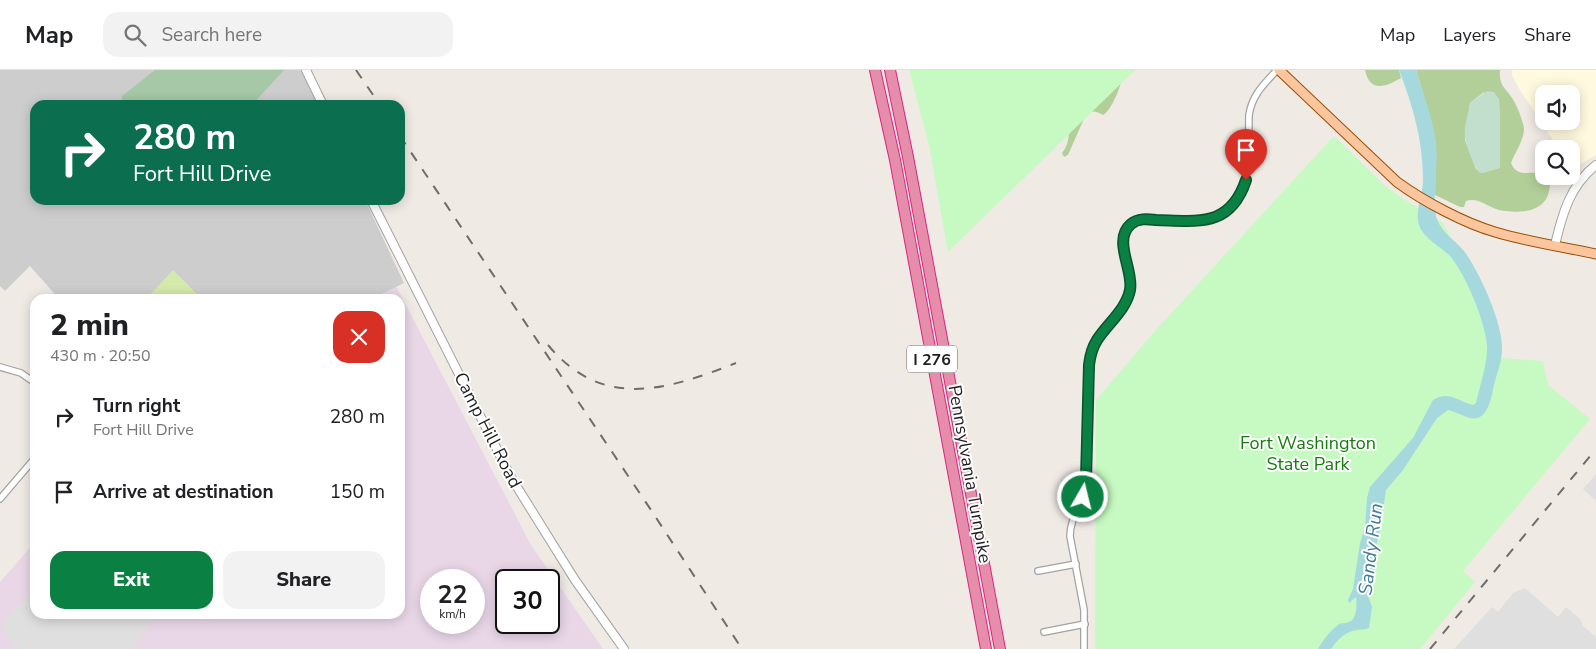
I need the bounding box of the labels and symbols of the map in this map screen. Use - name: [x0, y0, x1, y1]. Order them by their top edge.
- pin: [1225, 129, 1267, 180]
- road number: I 276: [907, 346, 957, 372]
- street label: Camp Hill Road: [448, 368, 528, 492]
- street label: Pennsylvania Turnpike: [943, 383, 997, 565]
- park label: Fort Washington State Park: [1240, 431, 1376, 476]
- position arrow: [1056, 470, 1108, 522]
- water label: Sandy Run: [1352, 502, 1390, 597]
- speed limit sign: 30: [495, 569, 560, 634]

